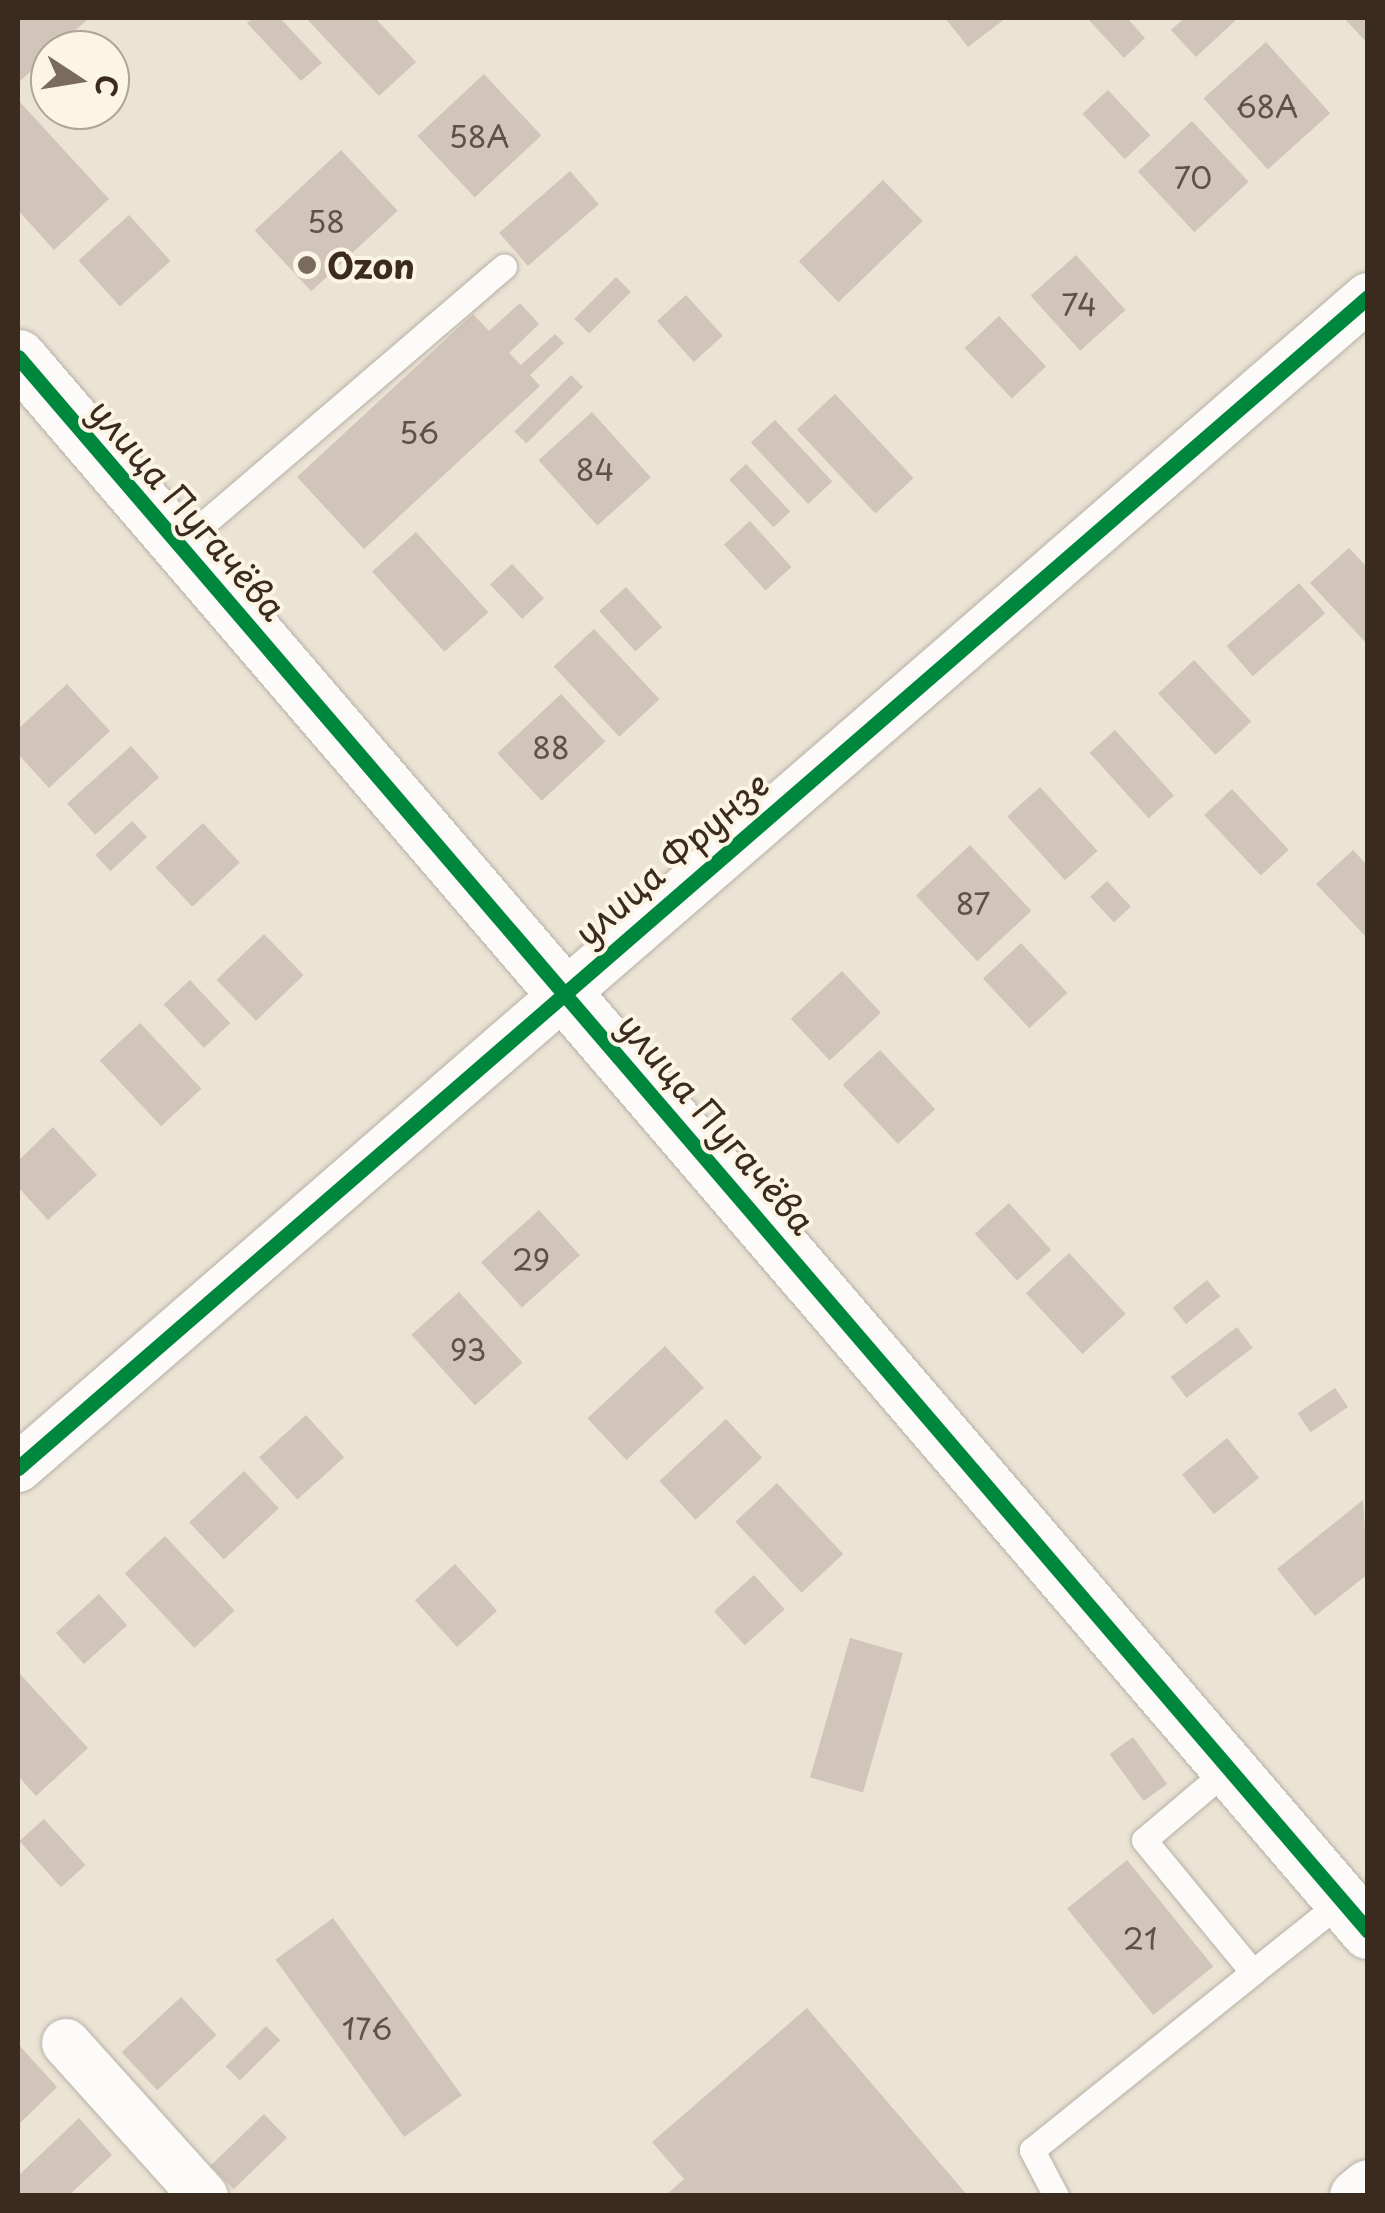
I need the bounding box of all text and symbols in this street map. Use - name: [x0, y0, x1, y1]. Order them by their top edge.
- north arrow: [30, 30, 130, 130]
- text: С: [85, 71, 131, 101]
- house number: 68А: [1236, 88, 1298, 124]
- house number: 58А: [448, 118, 510, 154]
- house number: 70: [1174, 159, 1212, 195]
- house number: 58: [307, 203, 345, 239]
- place label: Ozon: [327, 244, 415, 286]
- marker: Ozon: [296, 254, 318, 276]
- house number: 74: [1061, 286, 1097, 322]
- street label: улица Пугачёва: [80, 389, 296, 629]
- house number: 56: [399, 414, 439, 450]
- house number: 84: [576, 451, 614, 487]
- house number: 88: [532, 729, 570, 765]
- street label: улица Фрунзе: [565, 762, 777, 954]
- house number: 87: [956, 885, 990, 921]
- street label: улица Пугачёва: [609, 1003, 825, 1243]
- house number: 29: [512, 1241, 550, 1277]
- house number: 93: [450, 1331, 486, 1367]
- house number: 21: [1123, 1920, 1157, 1956]
- house number: 176: [342, 2010, 392, 2046]

